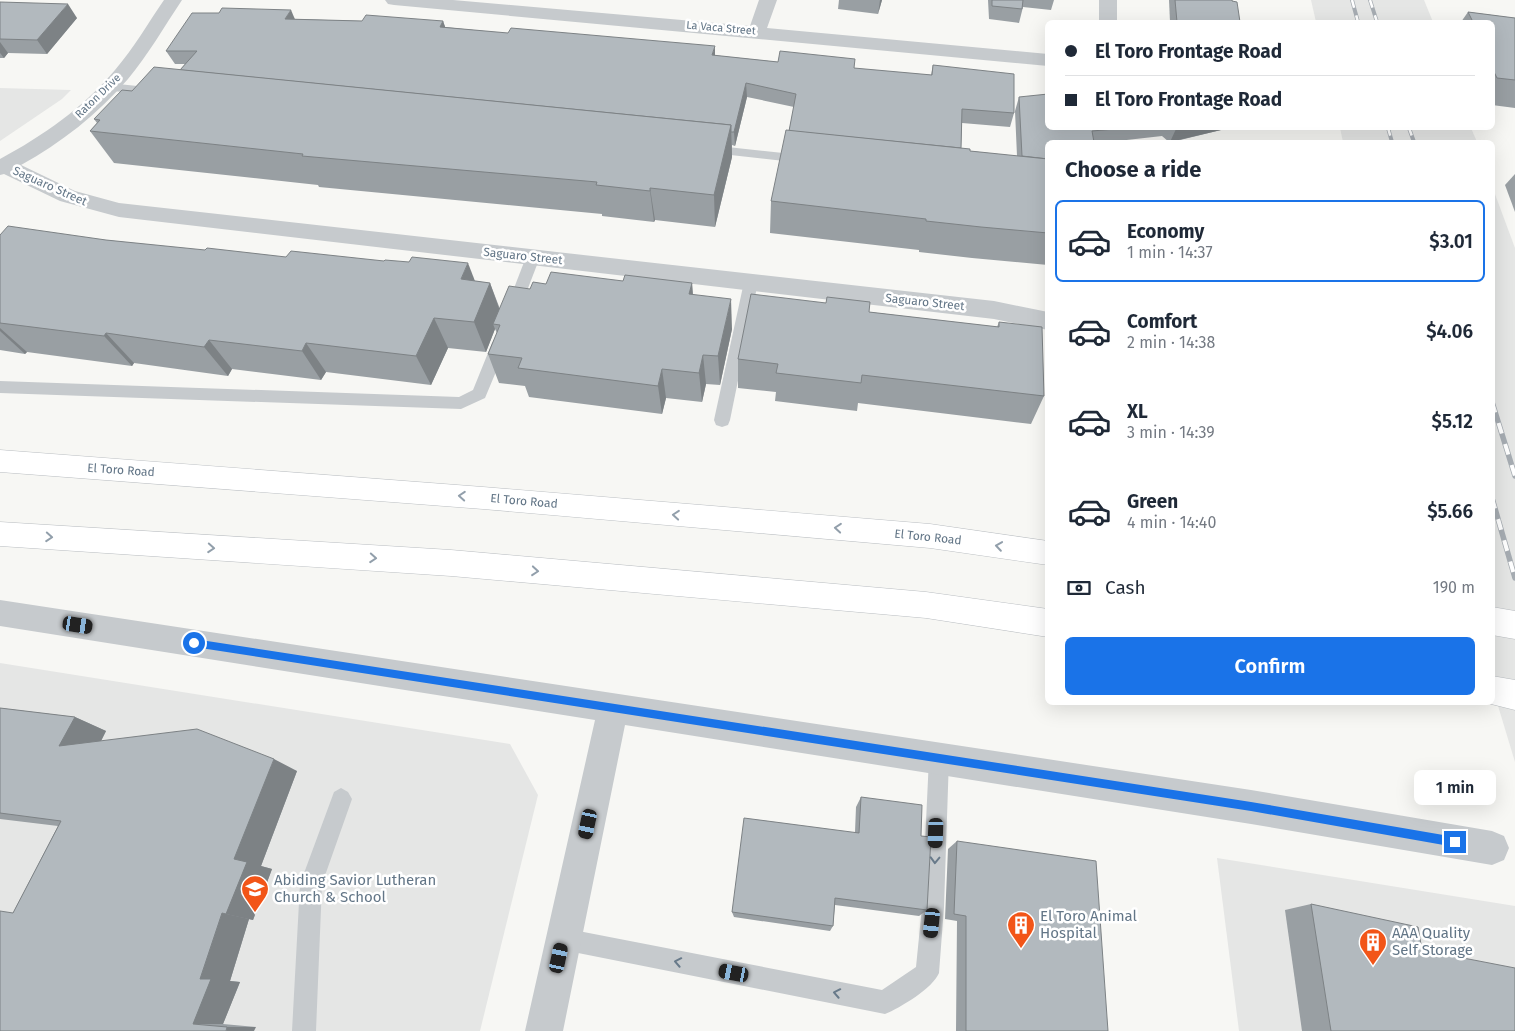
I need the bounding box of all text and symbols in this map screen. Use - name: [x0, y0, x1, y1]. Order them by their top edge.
- street label: La Vaca Street: [686, 18, 756, 38]
- text: El Toro Frontage Road: [1095, 40, 1282, 63]
- street label: Raton Drive: [73, 71, 123, 121]
- text: El Toro Frontage Road: [1095, 88, 1282, 111]
- text: Choose a ride: [1065, 156, 1201, 183]
- street label: Saguaro Street: [11, 163, 90, 209]
- icon: car: [1067, 219, 1112, 264]
- text: Economy: [1127, 220, 1204, 243]
- text: $3.01: [1429, 230, 1473, 253]
- text: 1 min · 14:37: [1127, 243, 1213, 262]
- street label: Saguaro Street: [483, 245, 564, 267]
- street label: Saguaro Street: [885, 291, 966, 313]
- icon: car: [1067, 309, 1112, 354]
- text: Comfort: [1127, 310, 1197, 333]
- text: $4.06: [1426, 320, 1473, 343]
- text: 2 min · 14:38: [1127, 333, 1215, 352]
- icon: car: [1067, 399, 1112, 444]
- text: XL: [1127, 400, 1148, 423]
- text: $5.12: [1432, 410, 1473, 433]
- text: 3 min · 14:39: [1127, 423, 1215, 442]
- street label: El Toro Road: [87, 461, 155, 479]
- icon: car: [1067, 489, 1112, 534]
- text: Green: [1127, 490, 1178, 513]
- one-way arrow: [457, 491, 465, 502]
- street label: El Toro Road: [490, 491, 558, 511]
- text: $5.66: [1427, 500, 1473, 523]
- one-way arrow: [672, 510, 680, 521]
- text: 4 min · 14:40: [1127, 513, 1216, 532]
- one-way arrow: [834, 523, 842, 534]
- street label: El Toro Road: [894, 526, 962, 548]
- one-way arrow: [45, 532, 53, 543]
- one-way arrow: [995, 541, 1003, 552]
- one-way arrow: [207, 542, 215, 553]
- one-way arrow: [369, 553, 377, 564]
- one-way arrow: [531, 565, 539, 576]
- icon: cash: [1065, 574, 1093, 602]
- text: Cash: [1105, 576, 1146, 599]
- text: 190 m: [1433, 578, 1475, 597]
- car: [62, 615, 93, 635]
- route start: [183, 632, 205, 654]
- button: Confirm: [1065, 637, 1475, 695]
- callout: 1 min: [1414, 770, 1496, 804]
- text: 1 min: [1436, 778, 1474, 797]
- car: [577, 808, 598, 840]
- car: [927, 818, 944, 848]
- route end: [1444, 831, 1466, 853]
- one-way arrow: [930, 856, 940, 864]
- place label: Abiding Savior Lutheran Church & School: [274, 871, 436, 906]
- school or university icon: Abiding Savior Lutheran Church & School: [240, 874, 270, 913]
- car: [922, 907, 941, 939]
- place label: El Toro Animal Hospital: [1040, 907, 1138, 942]
- building icon: El Toro Animal Hospital: [1006, 910, 1036, 949]
- place label: AAA Quality Self Storage: [1392, 924, 1473, 959]
- building icon: AAA Quality Self Storage: [1358, 927, 1388, 966]
- car: [548, 942, 569, 974]
- one-way arrow: [673, 958, 682, 968]
- car: [717, 963, 750, 983]
- one-way arrow: [833, 988, 842, 998]

